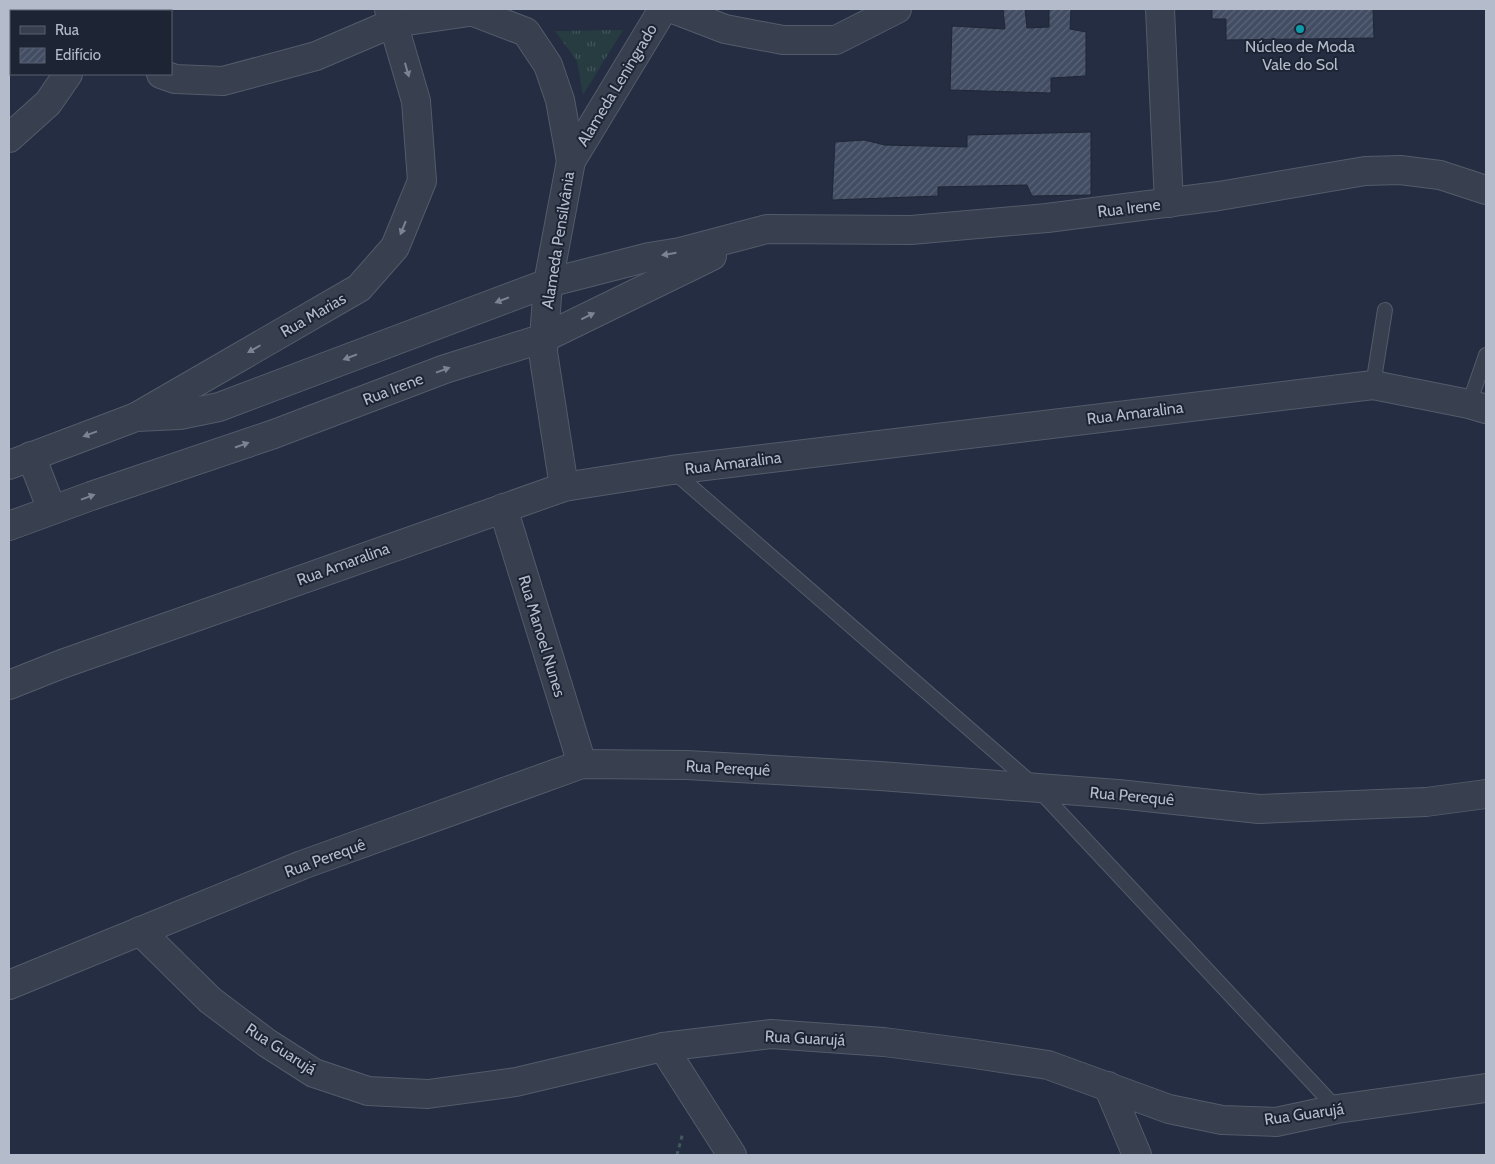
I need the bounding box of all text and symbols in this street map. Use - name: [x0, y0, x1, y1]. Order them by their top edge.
- legend: [10, 10, 172, 75]
- street label: Alameda Leningrado: [573, 20, 661, 150]
- text: Rua: [55, 21, 80, 39]
- marker: Núcleo de Moda Vale do Sol: [1294, 23, 1306, 35]
- place label: Núcleo de Moda Vale do Sol: [1245, 37, 1355, 74]
- text: Edifício: [55, 46, 101, 64]
- one-way arrow: [403, 63, 411, 78]
- street label: Alameda Pensilvânia: [538, 170, 578, 310]
- street label: Rua Irene: [1096, 195, 1162, 221]
- one-way arrow: [399, 220, 406, 235]
- one-way arrow: [661, 250, 677, 258]
- street label: Rua Marias: [277, 288, 349, 341]
- one-way arrow: [494, 296, 509, 304]
- one-way arrow: [581, 312, 595, 320]
- one-way arrow: [247, 345, 260, 354]
- one-way arrow: [343, 354, 357, 362]
- one-way arrow: [436, 366, 451, 374]
- street label: Rua Irene: [360, 369, 426, 409]
- street label: Rua Amaralina: [1086, 398, 1185, 428]
- one-way arrow: [82, 430, 97, 438]
- one-way arrow: [234, 441, 249, 448]
- street label: Rua Amaralina: [684, 448, 783, 478]
- one-way arrow: [80, 493, 95, 500]
- street label: Rua Amaralina: [294, 538, 392, 590]
- street label: Rua Manoel Nunes: [514, 573, 570, 699]
- street label: Rua Perequê: [685, 756, 771, 780]
- street label: Rua Perequê: [1089, 783, 1175, 809]
- street label: Rua Perequê: [282, 835, 368, 881]
- street label: Rua Guarujá: [242, 1019, 320, 1079]
- street label: Rua Guarujá: [764, 1026, 846, 1050]
- street label: Rua Guarujá: [1263, 1099, 1345, 1129]

